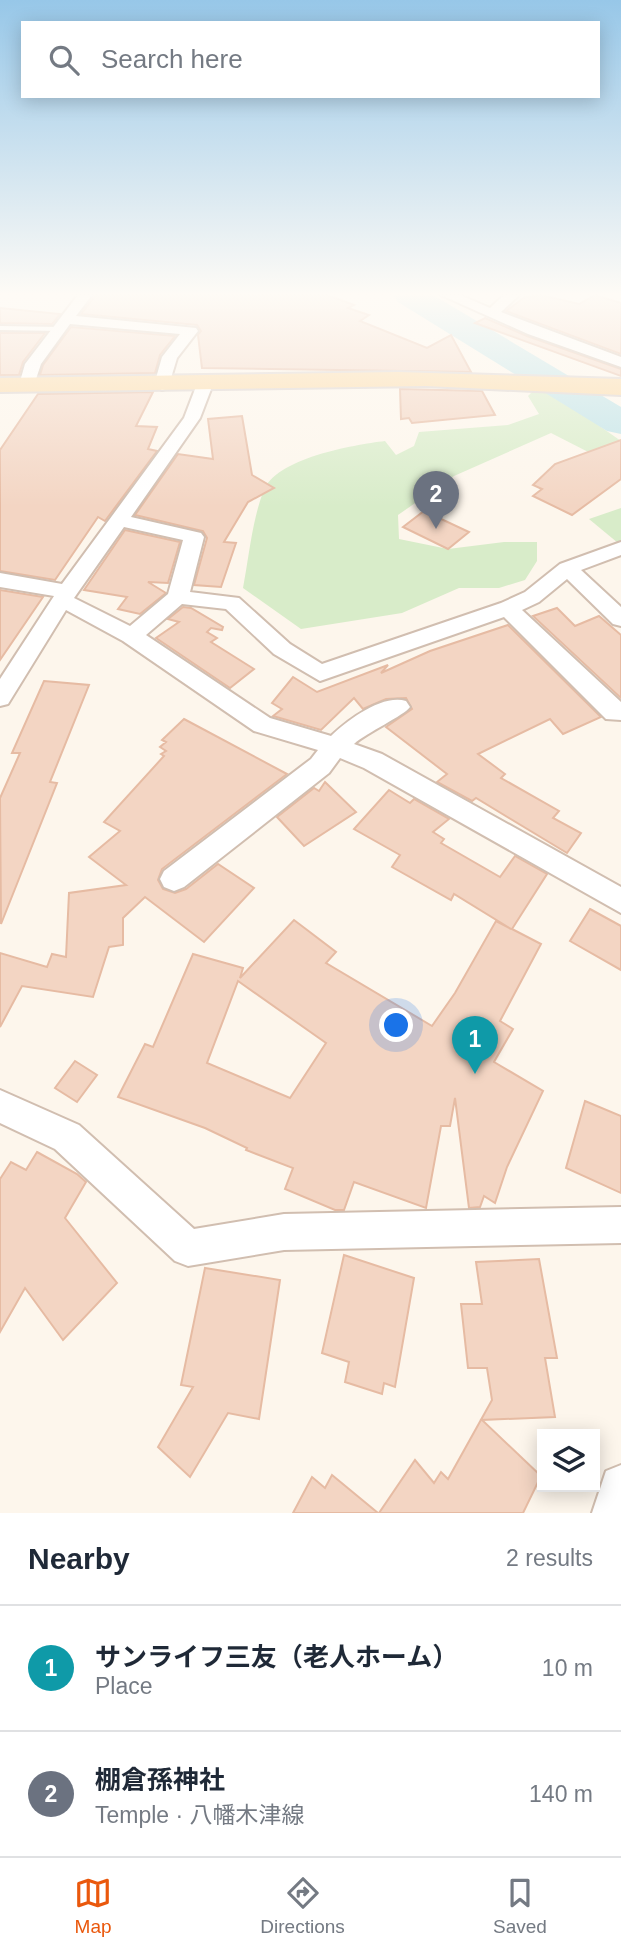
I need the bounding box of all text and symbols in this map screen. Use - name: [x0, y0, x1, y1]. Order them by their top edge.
- search box: [21, 21, 600, 98]
- icon: search: [45, 41, 83, 79]
- text: Search here: [101, 44, 243, 74]
- pin: 2: [413, 471, 459, 529]
- your location: [379, 1008, 413, 1042]
- pin: 1: [452, 1016, 498, 1074]
- map controls: [537, 1429, 600, 1492]
- button: layers: [537, 1429, 600, 1492]
- text: Nearby: [28, 1542, 130, 1575]
- text: 2 results: [506, 1545, 593, 1571]
- text: サンライフ三友（老人ホーム）: [95, 1642, 458, 1672]
- text: 1: [45, 1655, 57, 1681]
- text: 10 m: [542, 1655, 593, 1681]
- text: Place: [95, 1673, 153, 1699]
- text: 棚倉孫神社: [95, 1765, 225, 1795]
- text: 2: [45, 1781, 57, 1807]
- text: 140 m: [529, 1781, 593, 1807]
- text: Temple · 八幡木津線: [95, 1802, 305, 1828]
- tab: Map: [74, 1874, 112, 1938]
- tab: Directions: [260, 1874, 345, 1938]
- tab: Saved: [493, 1874, 547, 1938]

